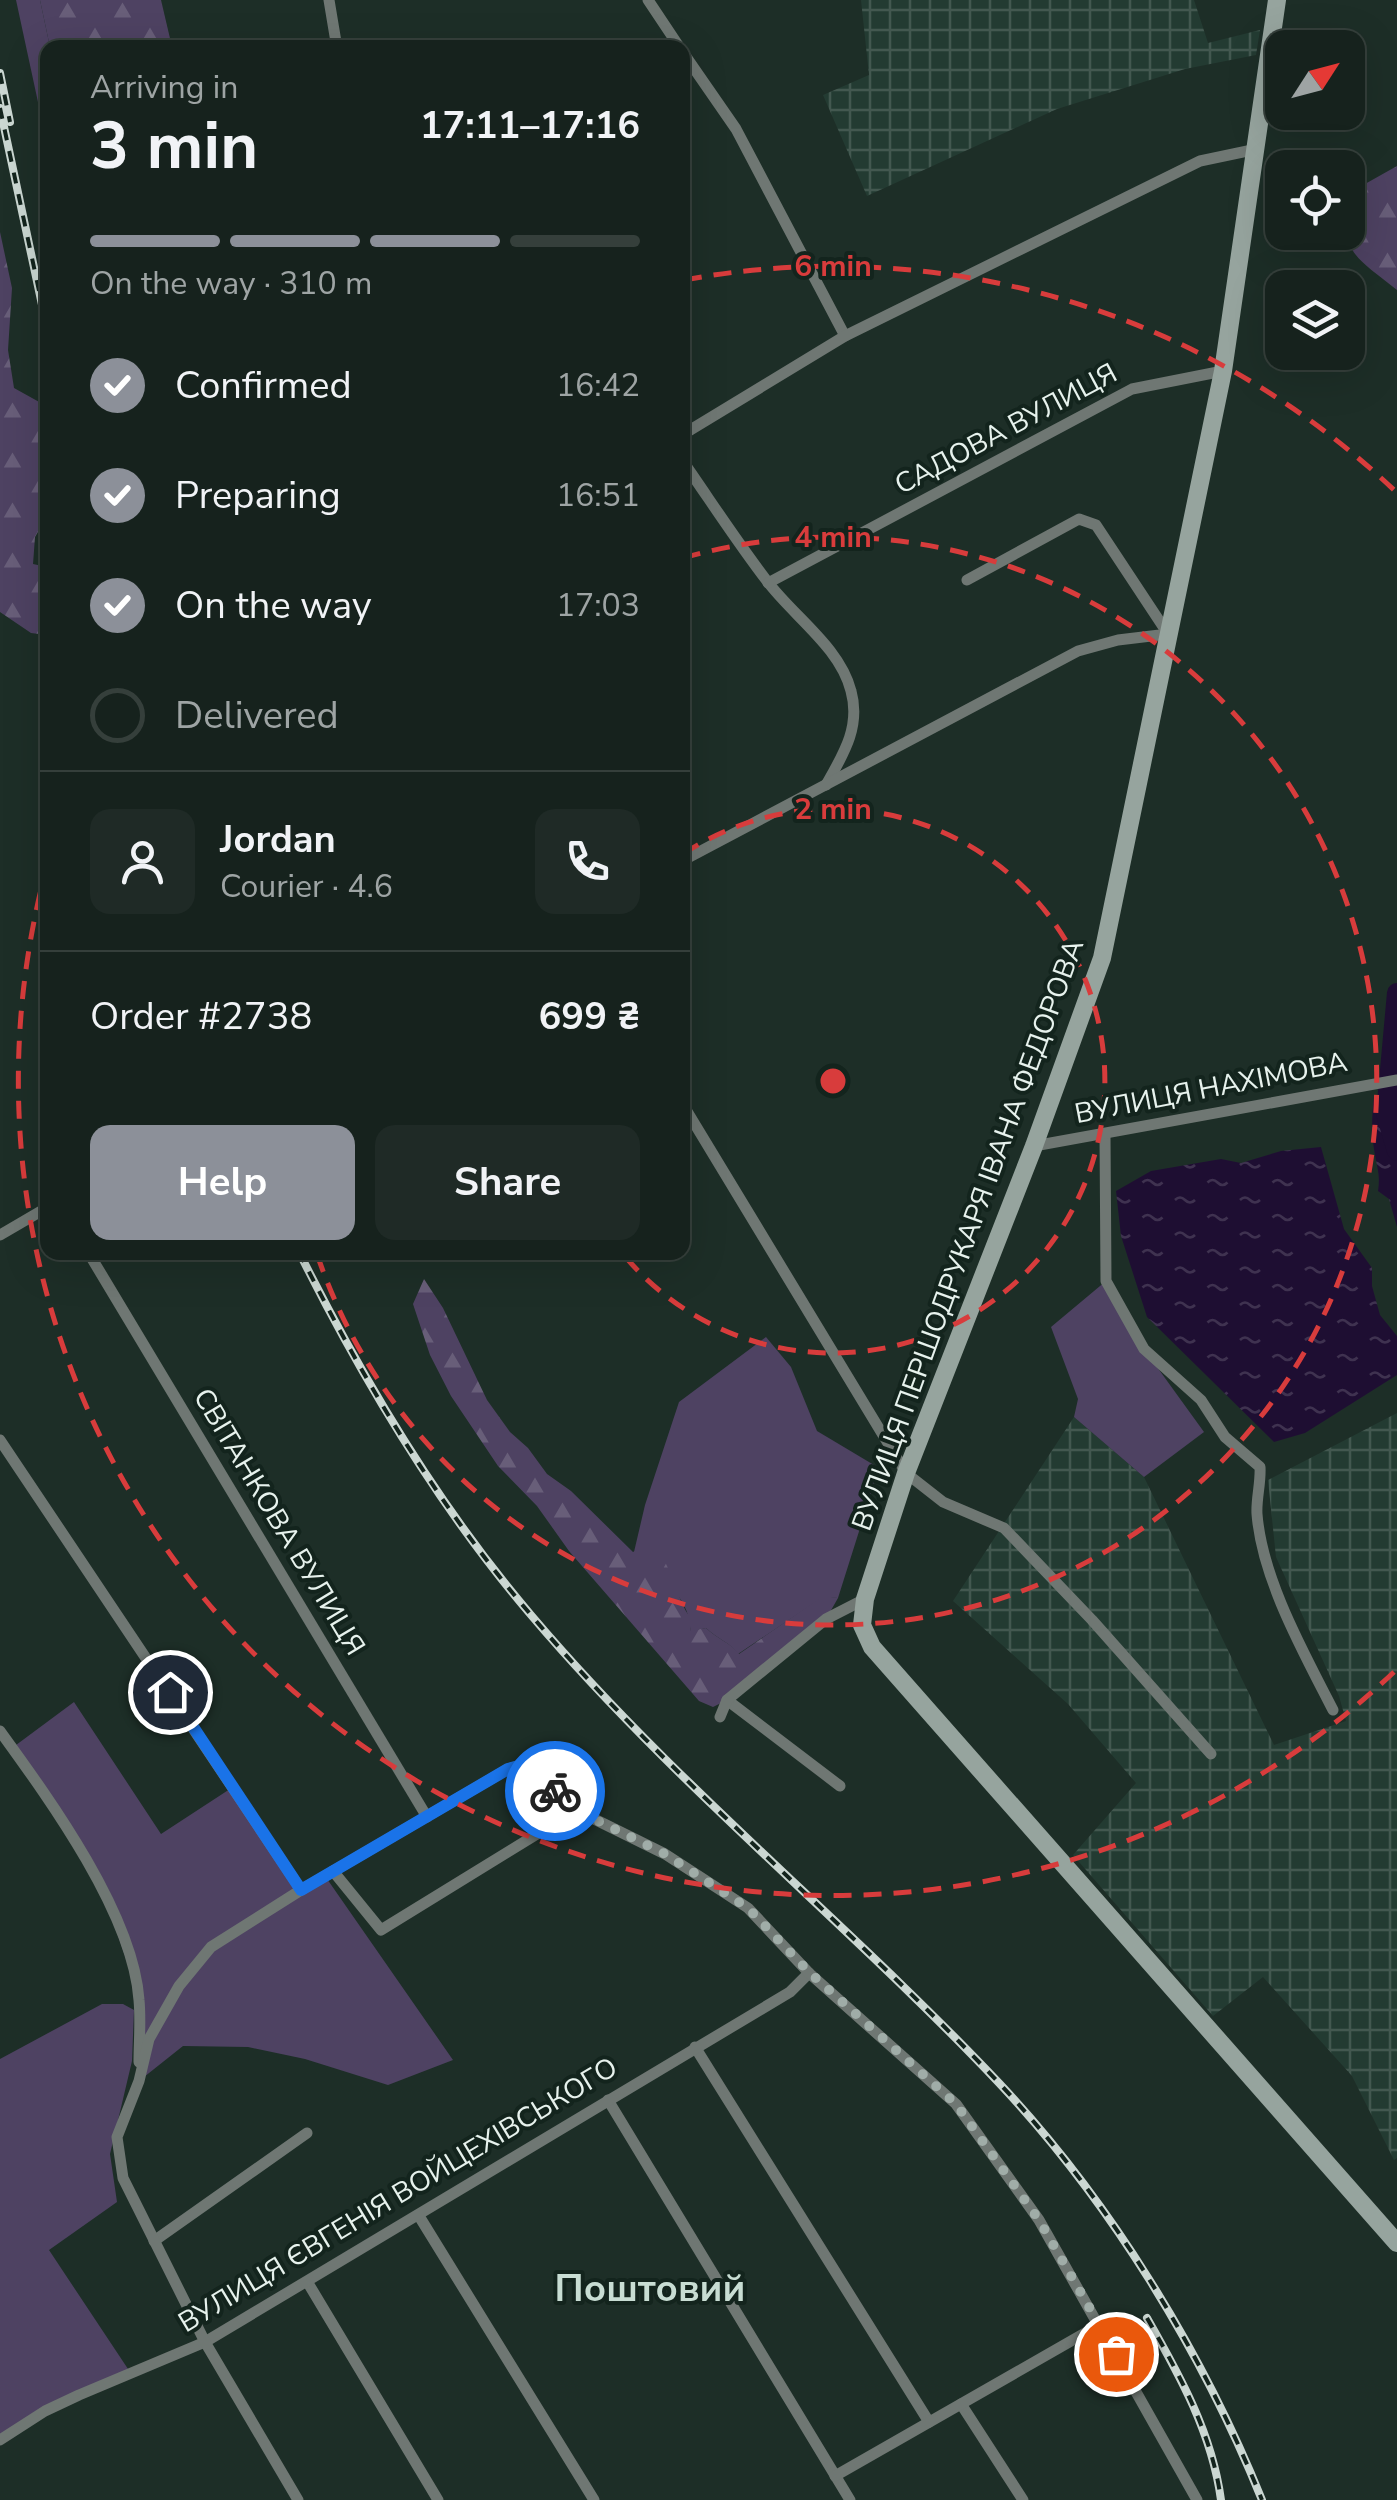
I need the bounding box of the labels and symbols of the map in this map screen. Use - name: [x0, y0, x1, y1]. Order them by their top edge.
- north arrow: [1265, 30, 1365, 130]
- text: 6 min: [794, 246, 872, 287]
- street label: САДОВА ВУЛИЦЯ: [888, 354, 1124, 504]
- text: 4 min: [794, 517, 872, 558]
- text: 2 min: [794, 789, 872, 830]
- street label: ВУЛИЦЯ ПЕРШОДРУКАРЯ ІВАНА ФЕДОРОВА: [843, 934, 1093, 1536]
- street label: ВУЛИЦЯ НАХІМОВА: [1072, 1043, 1350, 1133]
- centre of rings: [815, 1063, 851, 1099]
- street label: СВІТАНКОВА ВУЛИЦЯ: [184, 1381, 374, 1663]
- pin: [128, 1650, 213, 1735]
- courier: [505, 1741, 605, 1841]
- street label: ВУЛИЦЯ ЄВГЕНІЯ ВОЙЦЕХІВСЬКОГО: [171, 2048, 625, 2342]
- district label: Поштовий: [555, 2263, 745, 2314]
- pin: [1074, 2312, 1159, 2397]

